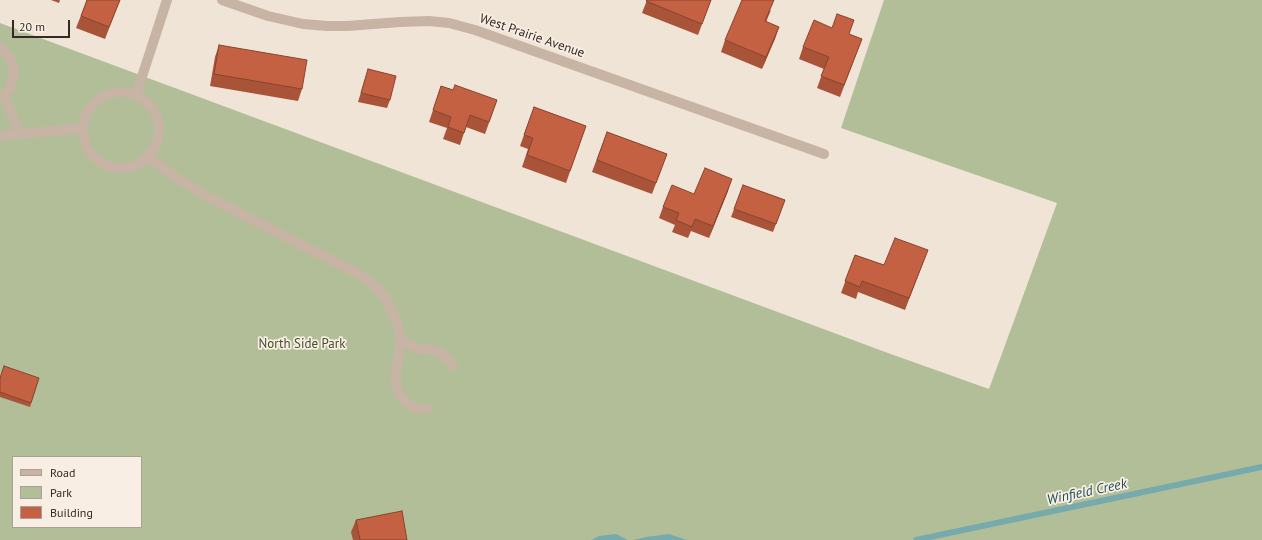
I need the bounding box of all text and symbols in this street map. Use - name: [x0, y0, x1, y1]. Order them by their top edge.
- street label: West Prairie Avenue: [477, 11, 587, 61]
- scale bar: [14, 12, 72, 38]
- text: 20 m: [19, 19, 45, 34]
- park label: North Side Park: [259, 336, 345, 352]
- legend: [12, 456, 142, 528]
- text: Road: [50, 465, 75, 480]
- water label: Winfield Creek: [1045, 475, 1129, 509]
- text: Park: [50, 485, 72, 500]
- text: Building: [50, 505, 93, 520]

